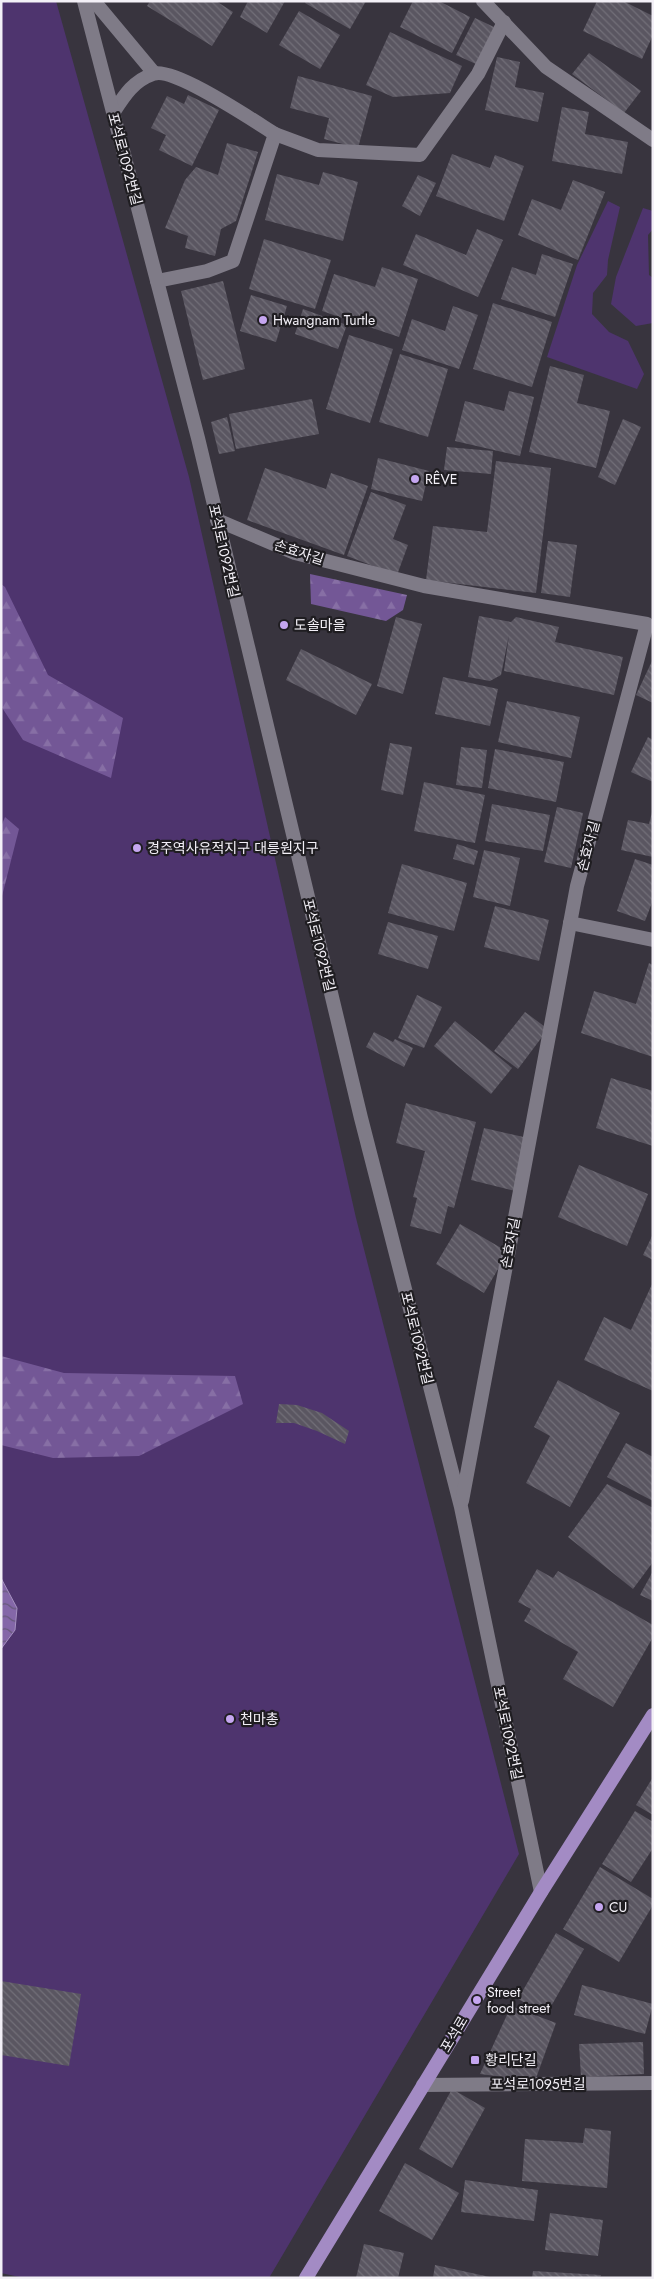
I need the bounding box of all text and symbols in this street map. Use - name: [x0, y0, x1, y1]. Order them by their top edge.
- street label: 포석로1092번길: [103, 110, 147, 208]
- place label: Hwangnam Turtle: [273, 310, 375, 330]
- marker: Hwangnam Turtle: [257, 314, 269, 326]
- place label: RÊVE: [425, 469, 457, 489]
- marker: RÊVE: [409, 473, 421, 485]
- street label: 포석로1092번길: [204, 502, 244, 600]
- street label: 손효자길: [271, 535, 327, 569]
- place label: 도솔마을: [294, 615, 346, 635]
- marker: 도솔마을: [278, 619, 290, 631]
- street label: 손효자길: [572, 819, 604, 873]
- place label: 경주역사유적지구 대릉원지구: [147, 838, 319, 858]
- marker: 경주역사유적지구 대릉원지구: [131, 842, 143, 854]
- street label: 포석로1092번길: [298, 896, 340, 994]
- street label: 손효자길: [495, 1216, 525, 1270]
- street label: 포석로1092번길: [396, 1289, 438, 1387]
- street label: 포석로1092번길: [488, 1684, 528, 1782]
- place label: 천마총: [240, 1709, 279, 1729]
- marker: 천마총: [224, 1713, 236, 1725]
- place label: CU: [609, 1897, 627, 1917]
- marker: CU: [593, 1901, 605, 1913]
- place label: Street food street: [487, 1982, 550, 2018]
- marker: Street food street: [471, 1994, 483, 2006]
- street label: 포석로: [435, 2012, 473, 2056]
- place label: 황리단길: [485, 2050, 537, 2070]
- marker: 황리단길: [469, 2054, 481, 2066]
- street label: 포석로1095번길: [490, 2074, 586, 2094]

